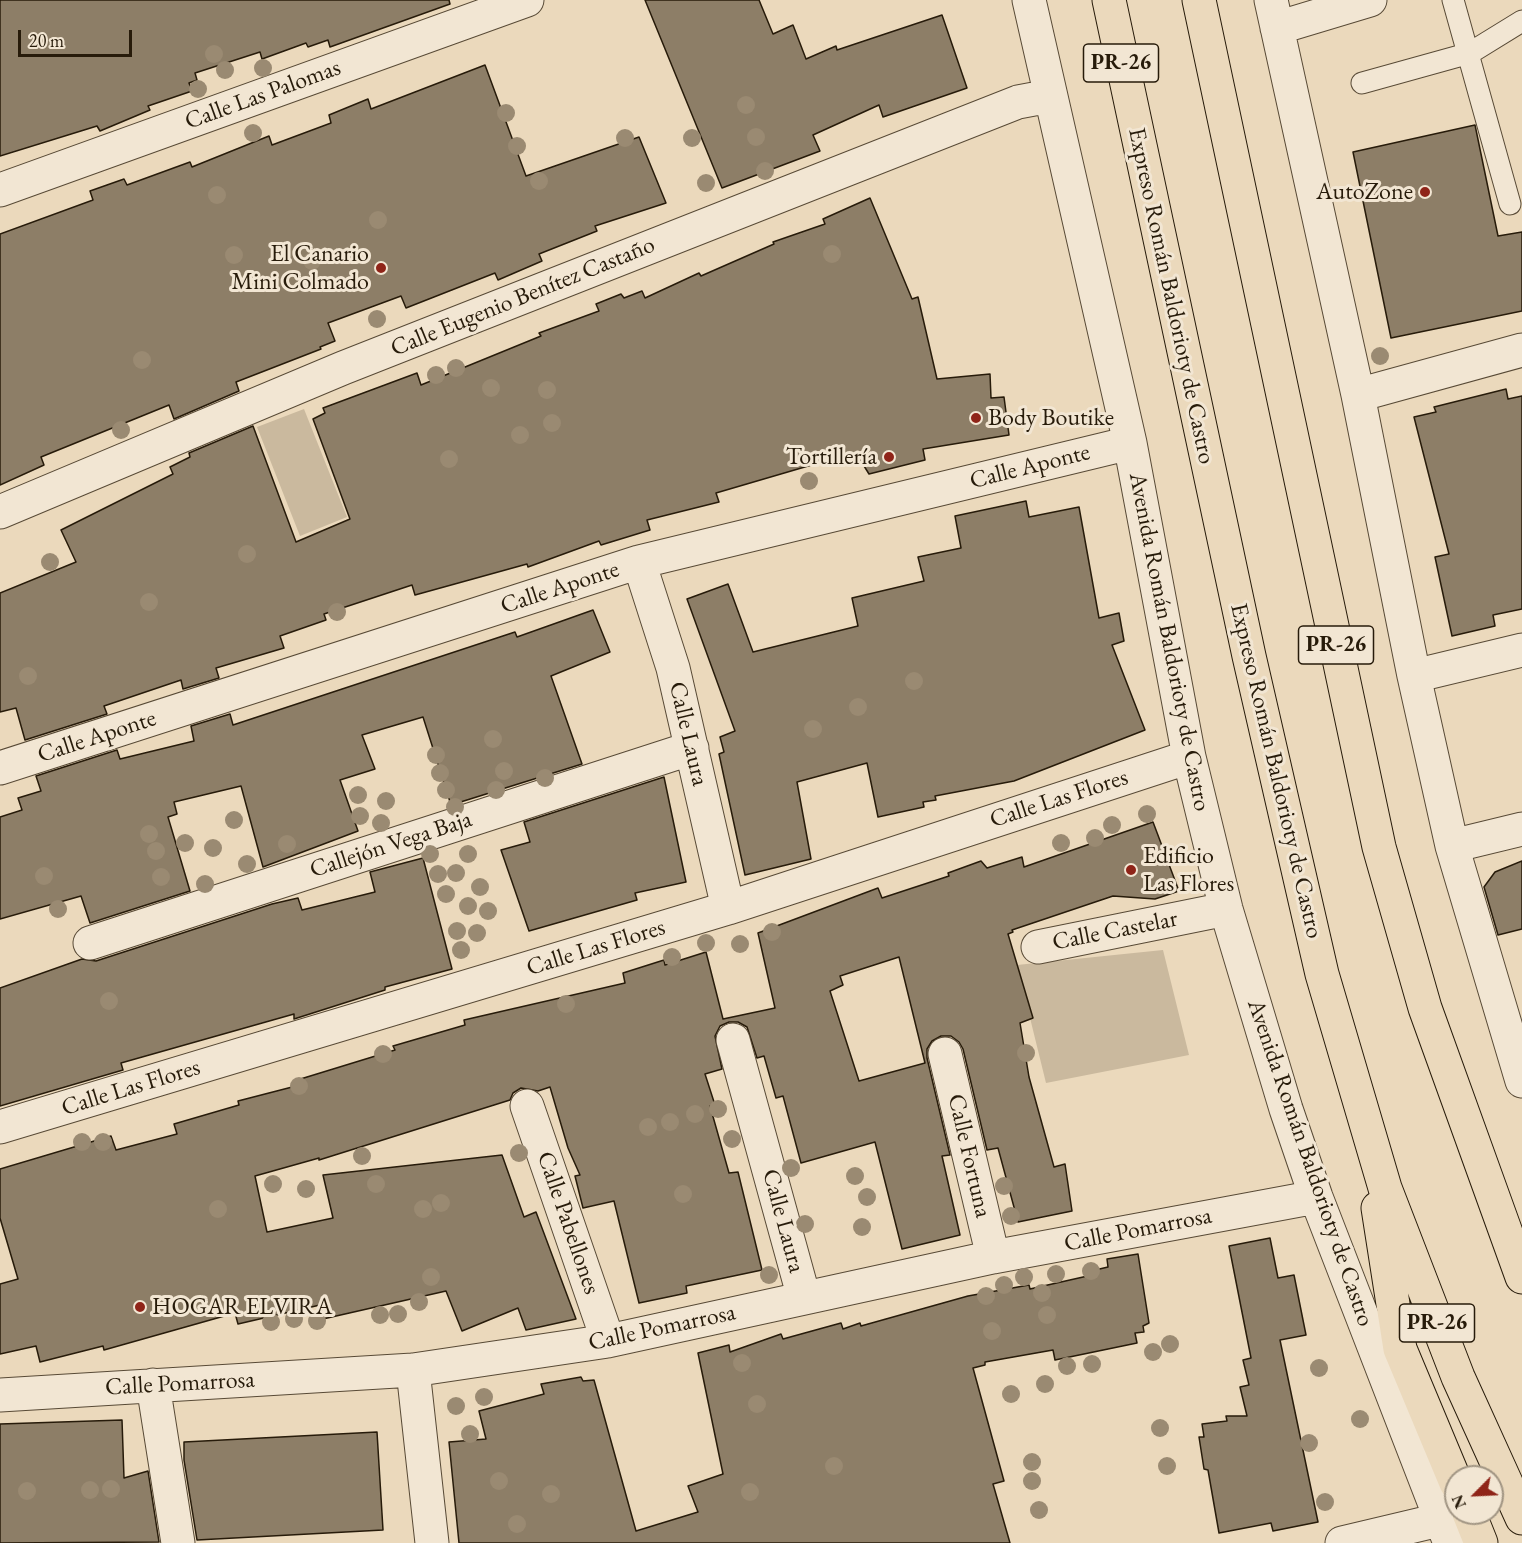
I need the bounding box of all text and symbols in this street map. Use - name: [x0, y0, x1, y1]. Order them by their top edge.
- scale bar: [21, 18, 135, 56]
- text: 20 m: [29, 29, 64, 52]
- road number: PR-26: [1084, 44, 1158, 82]
- street label: Calle Las Palomas: [181, 53, 345, 137]
- street label: Expreso Román Baldorioty de Castro: [1121, 125, 1221, 467]
- place label: AutoZone: [1316, 178, 1413, 206]
- marker: AutoZone: [1418, 185, 1432, 199]
- street label: Calle Eugenio Benítez Castaño: [387, 231, 659, 363]
- place label: El Canario Mini Colmado: [232, 240, 369, 296]
- marker: El Canario Mini Colmado: [374, 261, 388, 275]
- place label: Body Boutike: [988, 404, 1114, 432]
- marker: Body Boutike: [969, 411, 983, 425]
- street label: Calle Aponte: [967, 438, 1093, 496]
- place label: Tortillería: [786, 443, 877, 471]
- marker: Tortillería: [882, 450, 896, 464]
- street label: Avenida Román Baldorioty de Castro: [1122, 470, 1216, 814]
- street label: Calle Aponte: [497, 555, 623, 621]
- street label: Expreso Román Baldorioty de Castro: [1223, 601, 1329, 941]
- road number: PR-26: [1298, 626, 1374, 664]
- street label: Calle Laura: [662, 679, 714, 789]
- street label: Calle Aponte: [34, 704, 160, 770]
- street label: Calle Las Flores: [986, 763, 1132, 835]
- street label: Callejón Vega Baja: [306, 805, 476, 885]
- place label: Edificio Las Flores: [1143, 842, 1234, 898]
- marker: Edificio Las Flores: [1124, 863, 1138, 877]
- street label: Calle Castelar: [1050, 905, 1180, 957]
- street label: Calle Las Flores: [523, 913, 669, 983]
- street label: Avenida Román Baldorioty de Castro: [1240, 996, 1380, 1330]
- street label: Calle Las Flores: [58, 1053, 204, 1123]
- street label: Calle Fortuna: [941, 1091, 997, 1221]
- street label: Calle Pabellones: [530, 1148, 606, 1298]
- street label: Calle Laura: [755, 1166, 811, 1276]
- street label: Calle Pomarrosa: [1062, 1202, 1214, 1258]
- place label: HOGAR ELVIRA: [152, 1293, 332, 1321]
- street label: Calle Pomarrosa: [586, 1298, 738, 1358]
- marker: HOGAR ELVIRA: [133, 1300, 147, 1314]
- road number: PR-26: [1400, 1304, 1474, 1342]
- street label: Calle Pomarrosa: [104, 1366, 256, 1402]
- north arrow: [1444, 1465, 1504, 1525]
- text: N: [1447, 1492, 1471, 1512]

